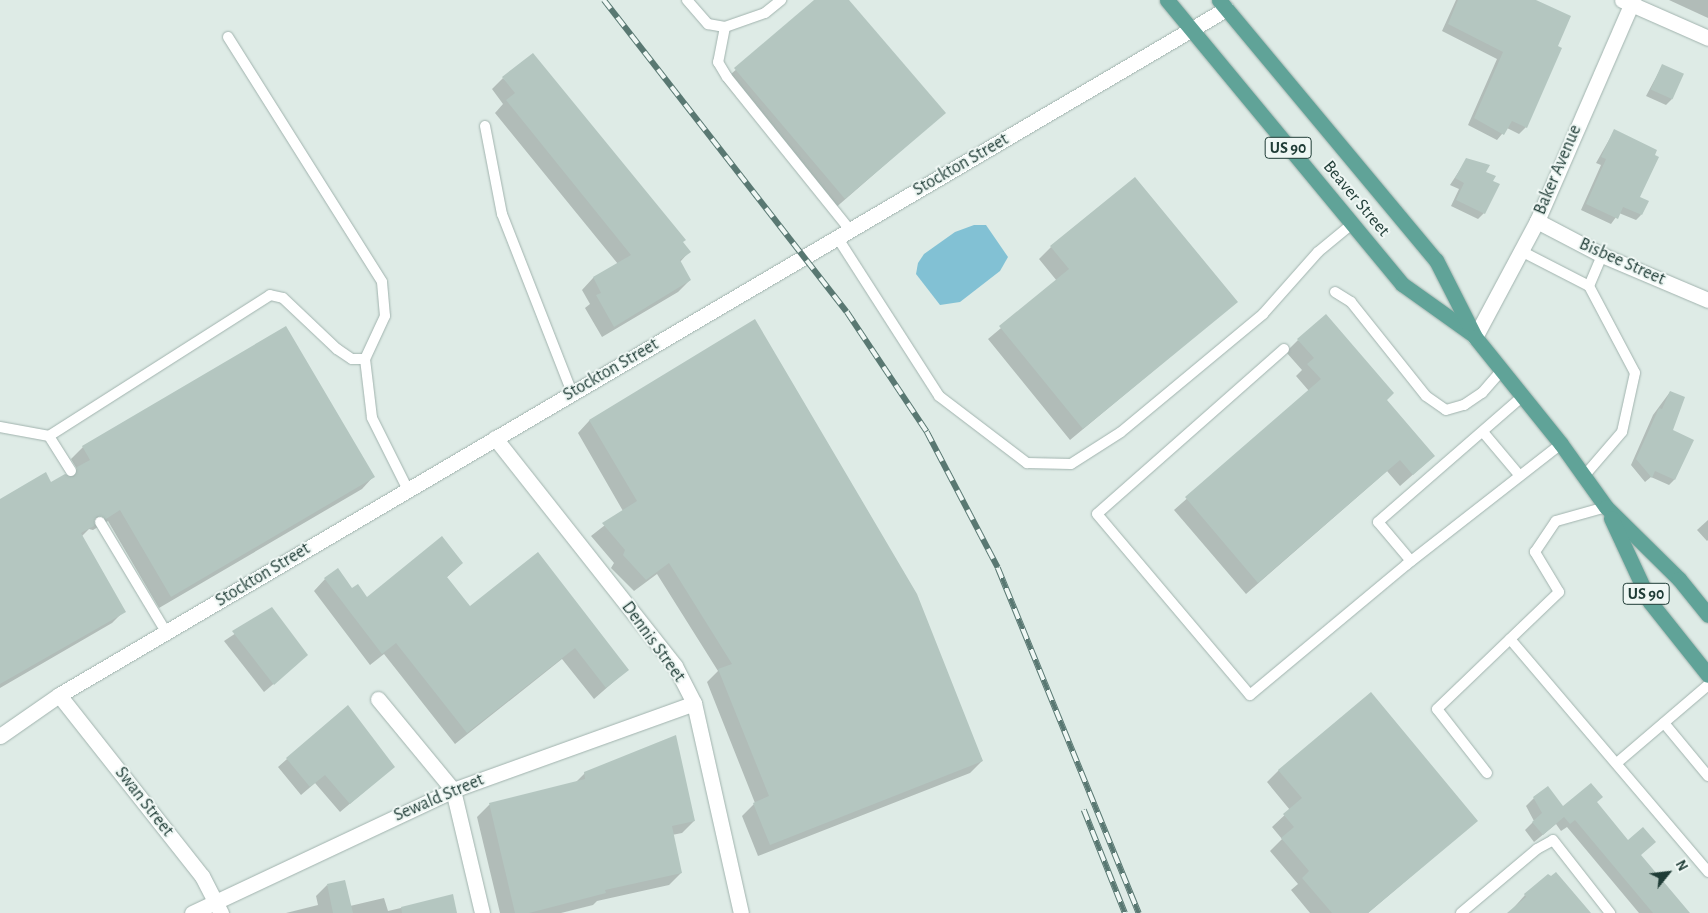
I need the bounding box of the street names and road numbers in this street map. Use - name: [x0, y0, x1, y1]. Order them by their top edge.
- street label: Baker Avenue: [1529, 122, 1587, 218]
- street label: Stockton Street: [909, 129, 1013, 201]
- road number: US 90: [1264, 134, 1312, 162]
- street label: Beaver Street: [1318, 157, 1394, 241]
- street label: Bisbee Street: [1576, 233, 1668, 291]
- street label: Stockton Street: [559, 334, 663, 406]
- street label: Stockton Street: [212, 538, 314, 612]
- road number: US 90: [1622, 580, 1670, 608]
- street label: Dennis Street: [616, 597, 690, 687]
- street label: Swan Street: [110, 763, 178, 841]
- street label: Sewald Street: [391, 769, 487, 827]

